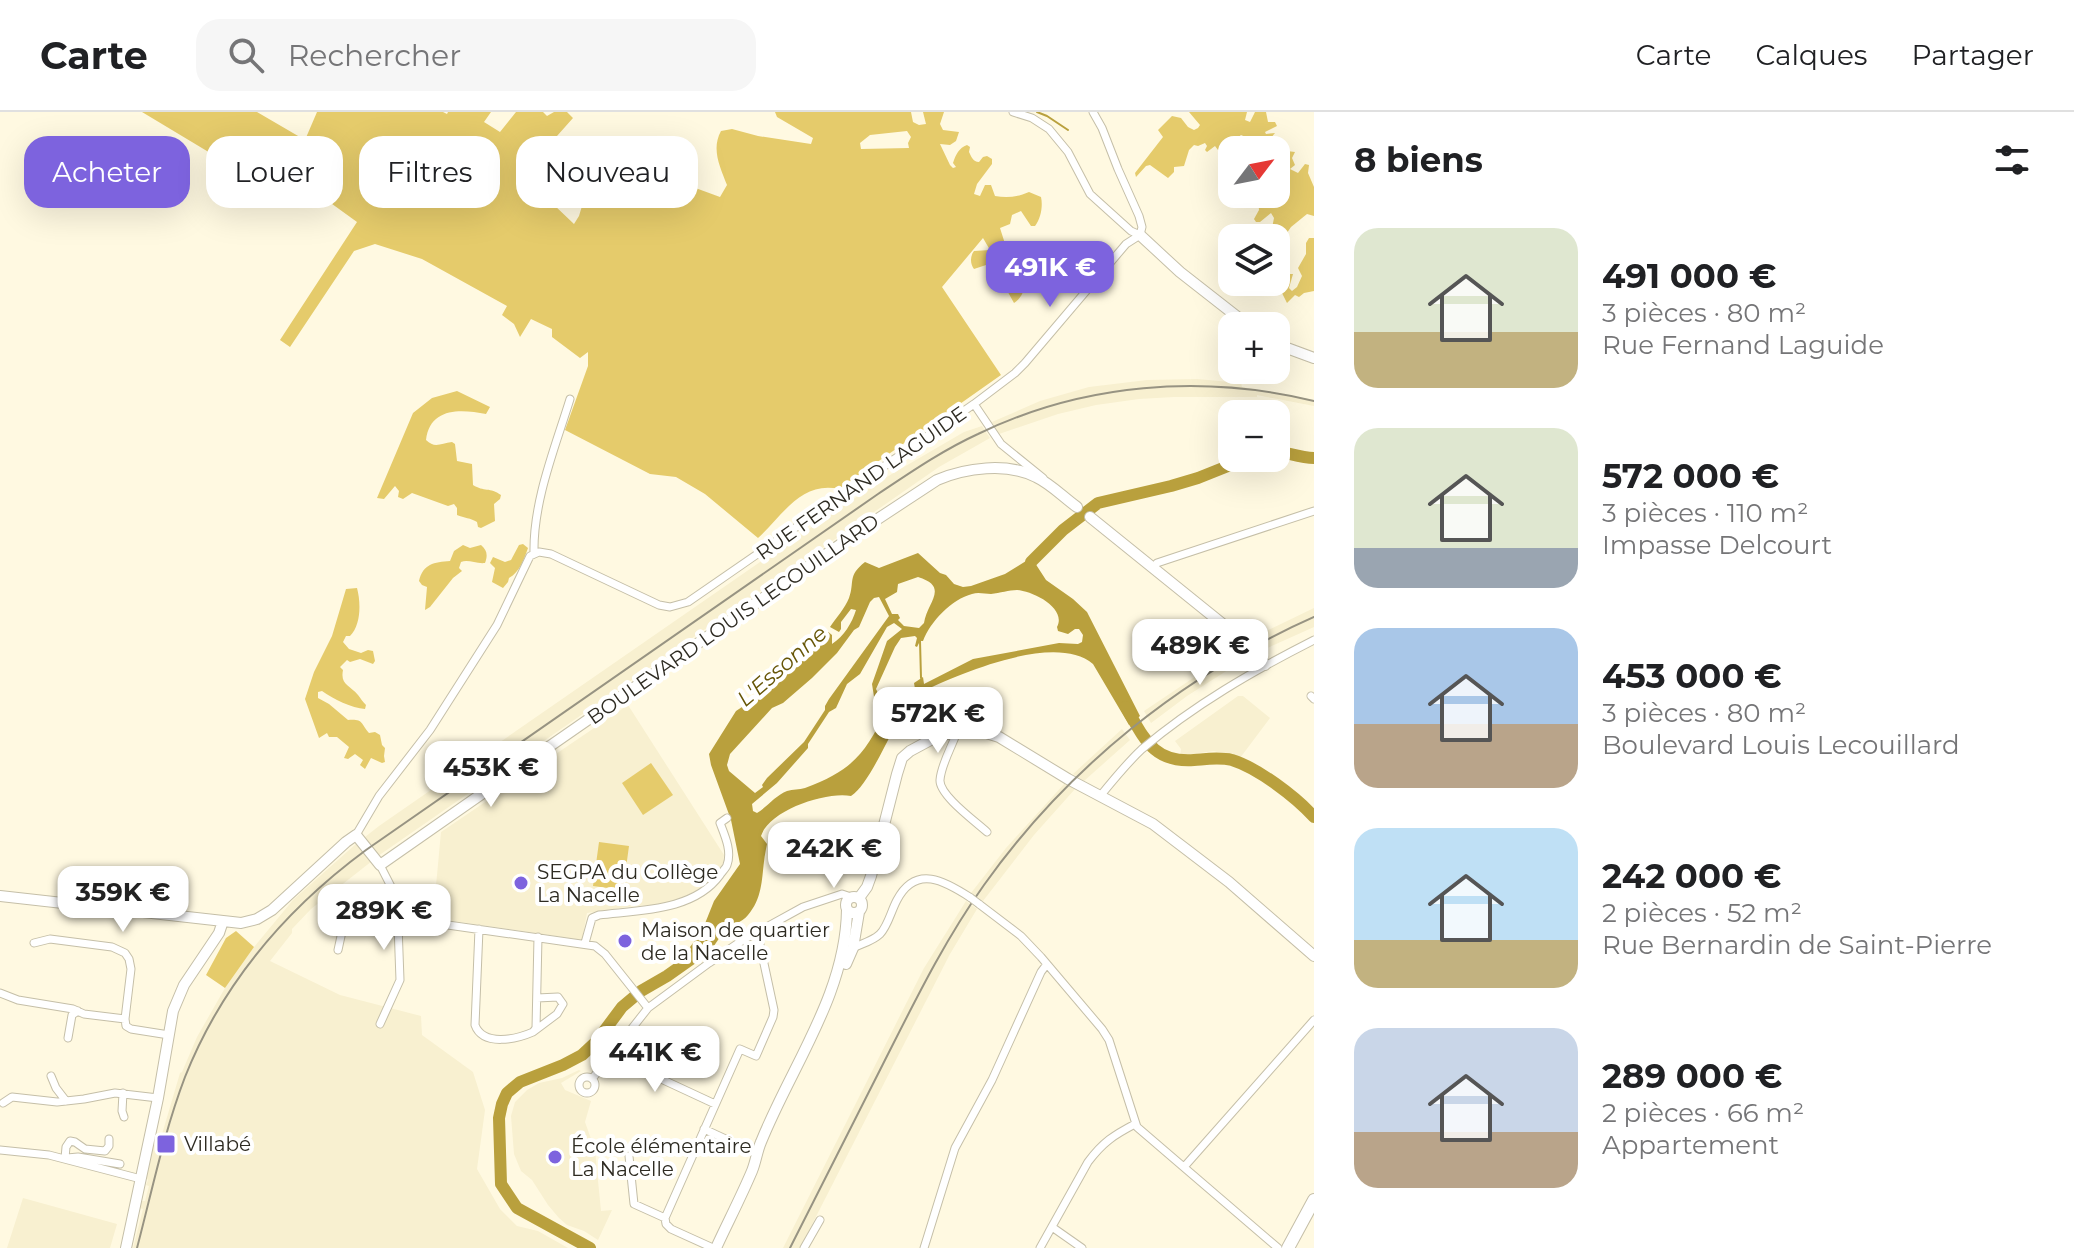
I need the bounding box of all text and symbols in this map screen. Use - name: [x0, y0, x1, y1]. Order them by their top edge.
- search box: [196, 19, 756, 91]
- text: Carte: [40, 32, 148, 79]
- icon: search: [224, 33, 268, 77]
- text: Rechercher: [288, 37, 461, 74]
- text: Carte: [1636, 38, 1711, 72]
- text: Calques: [1755, 38, 1867, 72]
- text: Partager: [1911, 38, 2034, 72]
- chip: Acheter: [24, 136, 190, 208]
- chip: Louer: [206, 136, 343, 208]
- chip: Filtres: [359, 136, 500, 208]
- chip: Nouveau: [516, 136, 698, 208]
- north arrow: [1218, 136, 1290, 208]
- map controls: [1218, 136, 1290, 472]
- icon: filters: [1990, 138, 2034, 182]
- text: 8 biens: [1354, 139, 1483, 181]
- button: layers: [1218, 224, 1290, 296]
- pin: 491K €: [985, 241, 1115, 309]
- text: 491K €: [1004, 251, 1096, 283]
- text: 491 000 €: [1602, 255, 1776, 297]
- icon: home: [1418, 260, 1514, 356]
- text: 3 pièces · 80 m²: [1602, 297, 1806, 329]
- button: +: [1218, 312, 1290, 384]
- text: Rue Fernand Laguide: [1602, 329, 1884, 361]
- button: −: [1218, 400, 1290, 472]
- street label: RUE FERNAND LAGUIDE: [751, 401, 971, 565]
- text: 572 000 €: [1602, 455, 1779, 497]
- icon: home: [1418, 460, 1514, 556]
- text: 3 pièces · 110 m²: [1602, 497, 1808, 529]
- street label: BOULEVARD LOUIS LECOUILLARD: [583, 509, 883, 729]
- text: Impasse Delcourt: [1602, 529, 1832, 561]
- pin: 489K €: [1135, 619, 1265, 687]
- water label: L'Essonne: [732, 620, 832, 712]
- text: 489K €: [1150, 629, 1250, 661]
- text: 453 000 €: [1602, 655, 1782, 697]
- icon: home: [1418, 660, 1514, 756]
- pin: 572K €: [873, 687, 1003, 755]
- text: 572K €: [891, 697, 985, 729]
- text: 3 pièces · 80 m²: [1602, 697, 1806, 729]
- text: Boulevard Louis Lecouillard: [1602, 729, 1960, 761]
- pin: 453K €: [426, 741, 556, 809]
- text: 453K €: [443, 751, 539, 783]
- pin: 242K €: [769, 822, 899, 890]
- text: 242K €: [786, 832, 882, 864]
- text: 242 000 €: [1602, 855, 1781, 897]
- place label: SEGPA du Collège La Nacelle: [537, 860, 718, 907]
- icon: home: [1418, 860, 1514, 956]
- pin: 359K €: [58, 866, 188, 934]
- marker: SEGPA du Collège La Nacelle: [512, 874, 530, 892]
- text: 359K €: [76, 876, 170, 908]
- pin: 289K €: [319, 884, 449, 952]
- text: 289K €: [336, 894, 432, 926]
- text: 2 pièces · 52 m²: [1602, 897, 1802, 929]
- place label: Maison de quartier de la Nacelle: [641, 918, 830, 965]
- text: Rue Bernardin de Saint-Pierre: [1602, 929, 1992, 961]
- marker: Maison de quartier de la Nacelle: [616, 932, 634, 950]
- pin: 441K €: [590, 1026, 720, 1094]
- text: 441K €: [608, 1036, 702, 1068]
- text: 289 000 €: [1602, 1055, 1782, 1097]
- icon: home: [1418, 1060, 1514, 1156]
- text: 2 pièces · 66 m²: [1602, 1097, 1804, 1129]
- text: Appartement: [1602, 1129, 1779, 1161]
- place label: Villabé: [184, 1132, 251, 1156]
- marker: Villabé: [155, 1133, 177, 1155]
- place label: École élémentaire La Nacelle: [571, 1134, 752, 1181]
- marker: École élémentaire La Nacelle: [546, 1148, 564, 1166]

